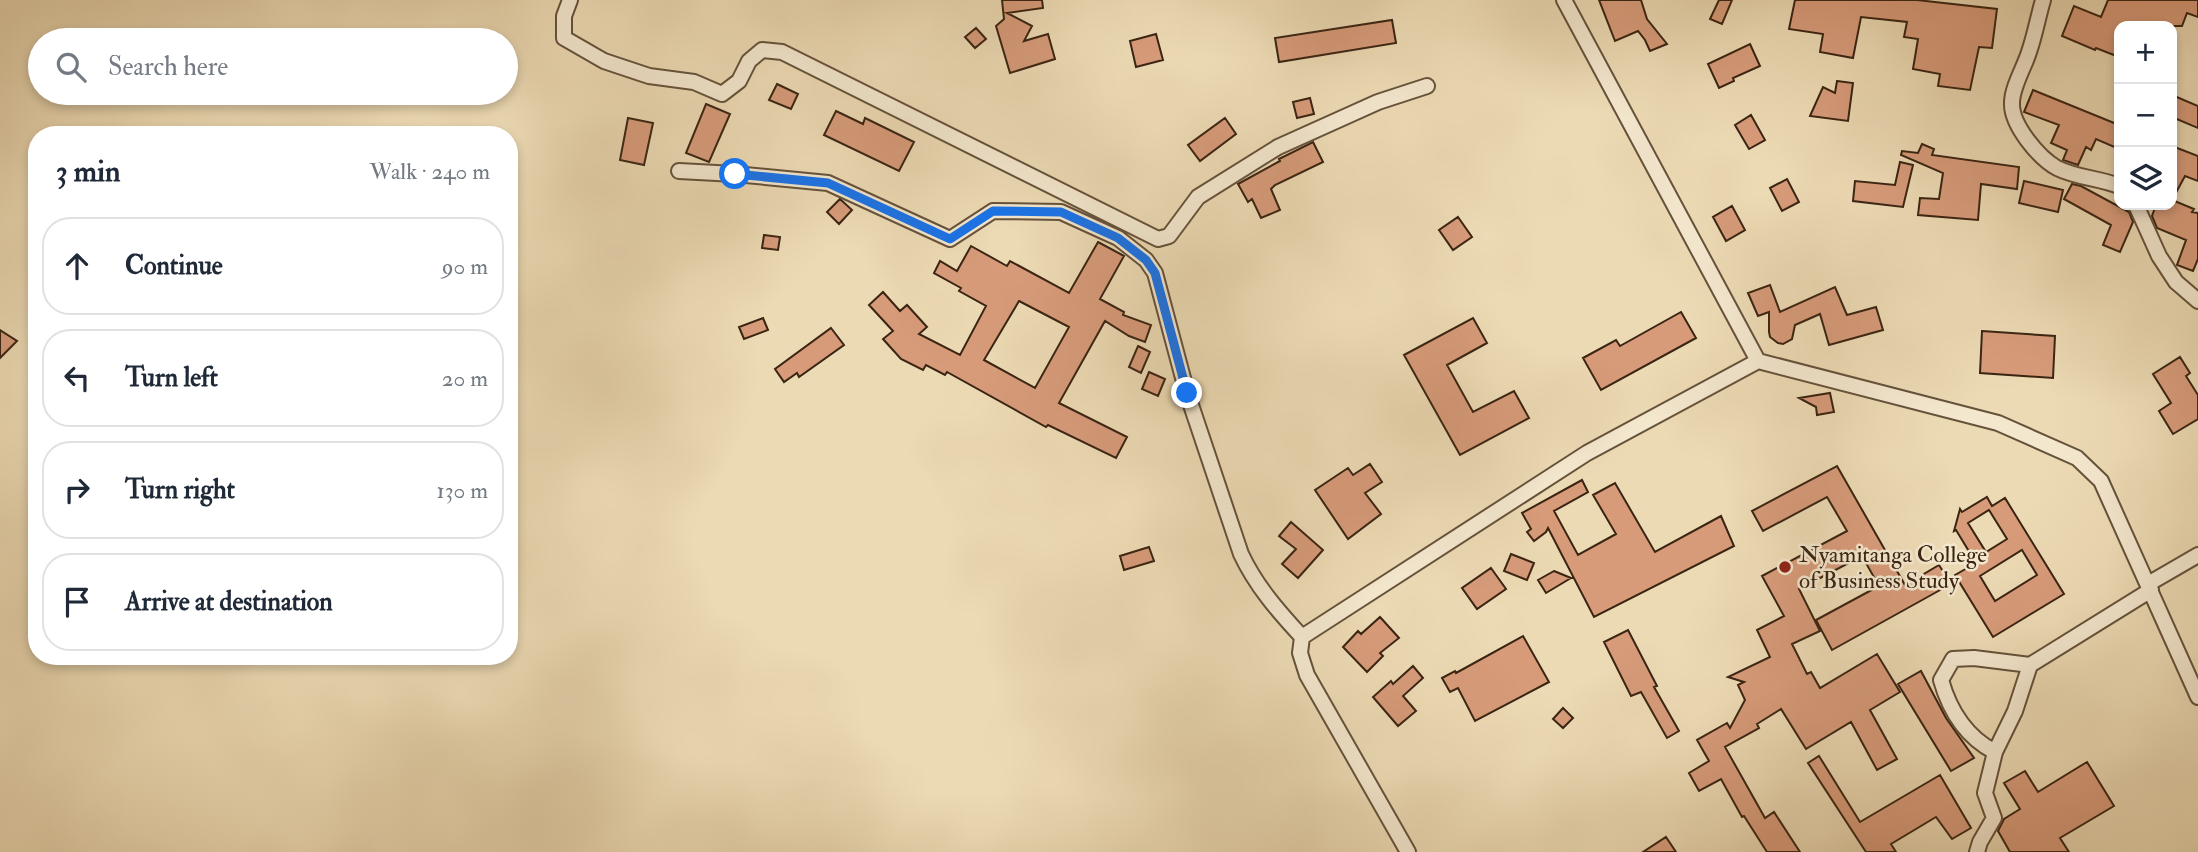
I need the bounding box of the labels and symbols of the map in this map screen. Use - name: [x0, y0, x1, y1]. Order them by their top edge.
- route start: [719, 158, 750, 189]
- route end: [1171, 377, 1202, 408]
- place label: Nyamitanga College of Business Study: [1799, 540, 1987, 595]
- marker: Nyamitanga College of Business Study: [1777, 559, 1793, 575]

